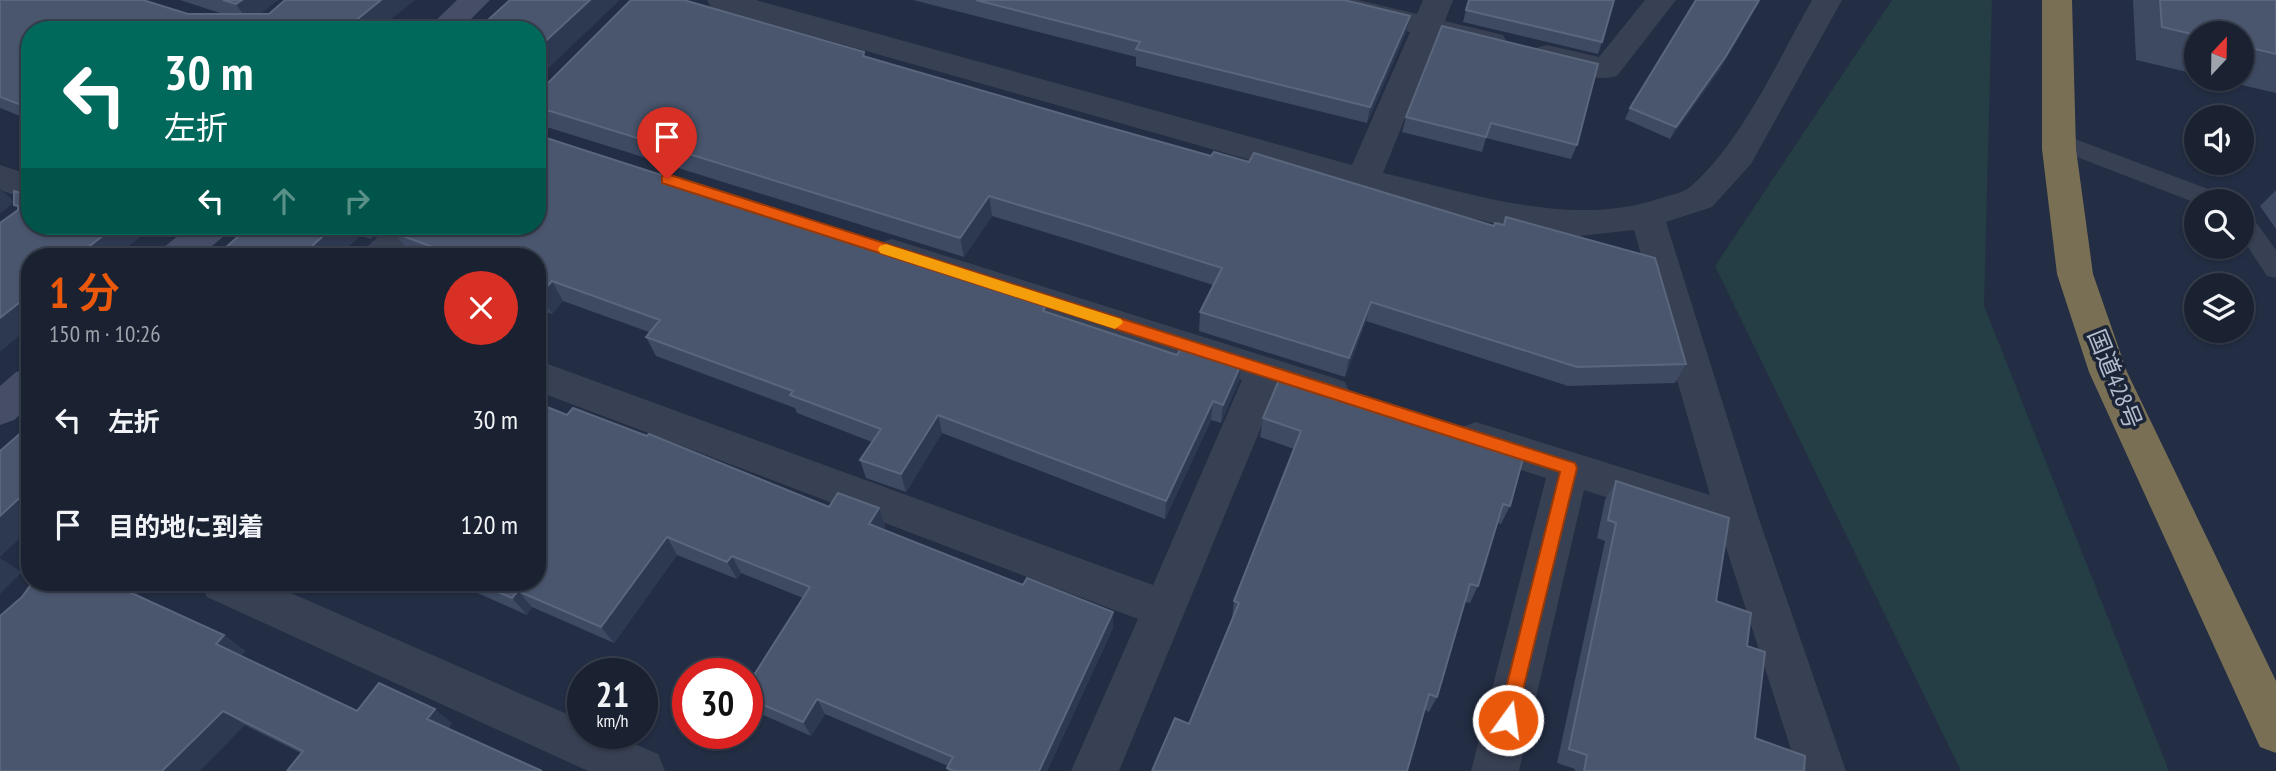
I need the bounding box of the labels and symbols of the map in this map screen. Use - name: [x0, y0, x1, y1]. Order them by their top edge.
- north arrow: [2184, 21, 2254, 91]
- pin: [637, 107, 697, 179]
- street label: 国道428号: [2081, 325, 2149, 433]
- speed limit sign: 30: [672, 658, 763, 749]
- position arrow: [1471, 683, 1545, 757]

